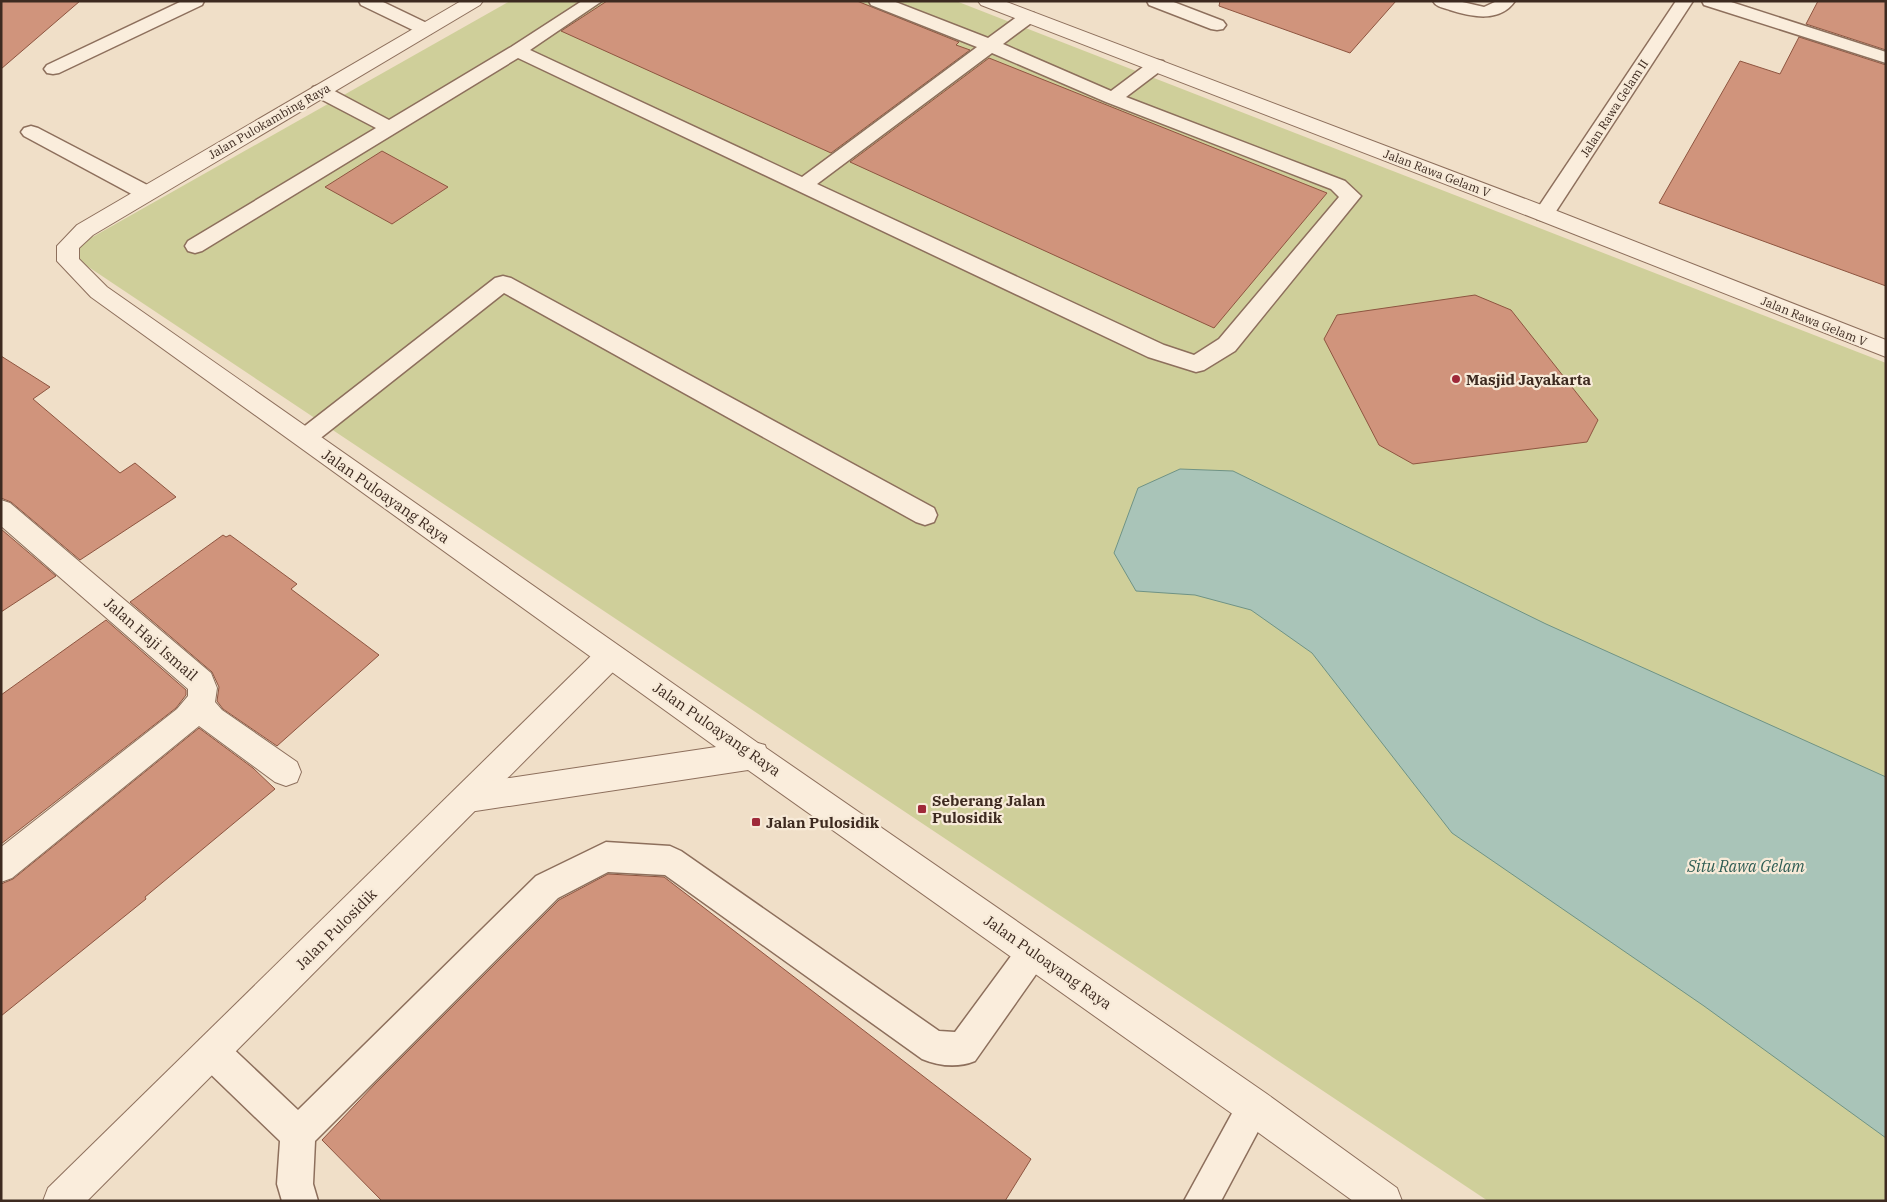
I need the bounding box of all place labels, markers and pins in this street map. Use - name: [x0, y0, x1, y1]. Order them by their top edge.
- place label: Masjid Jayakarta: [1466, 370, 1591, 389]
- marker: Masjid Jayakarta: [1450, 373, 1462, 385]
- place label: Seberang Jalan Pulosidik: [932, 791, 1046, 827]
- marker: Seberang Jalan Pulosidik: [916, 803, 928, 815]
- place label: Jalan Pulosidik: [766, 813, 880, 832]
- marker: Jalan Pulosidik: [750, 816, 762, 828]

